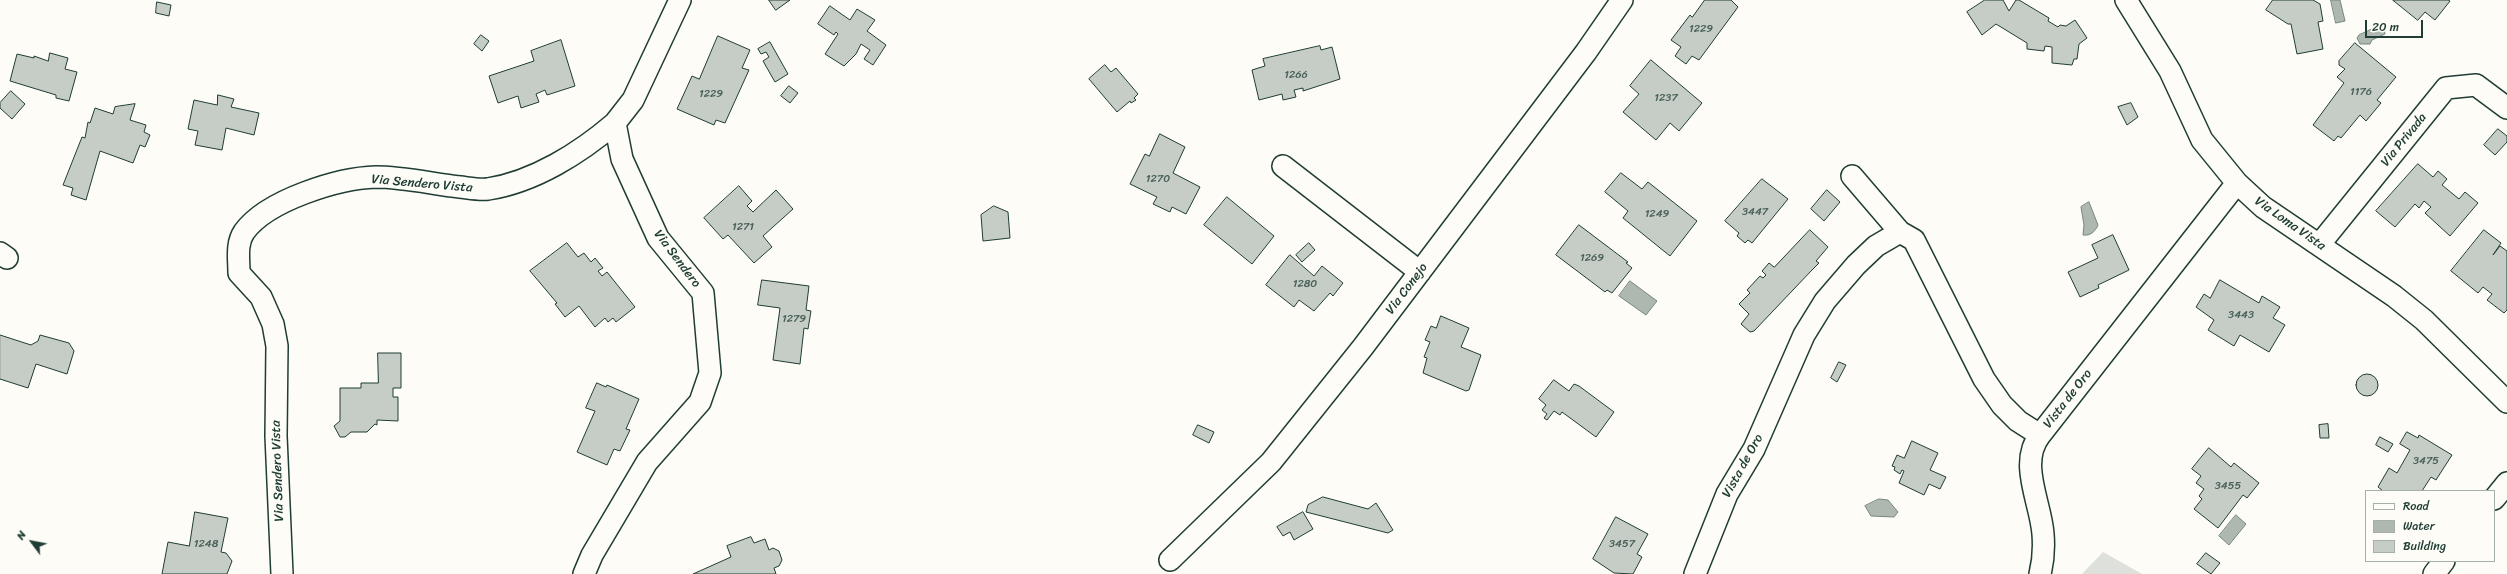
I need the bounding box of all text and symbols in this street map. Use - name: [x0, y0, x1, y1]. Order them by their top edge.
- scale bar: [2367, 12, 2425, 38]
- text: 20 m: [2372, 16, 2399, 38]
- house number: 1229: [1689, 22, 1713, 36]
- house number: 1266: [1284, 68, 1308, 82]
- house number: 1176: [2350, 85, 2372, 99]
- house number: 1229: [699, 87, 723, 101]
- house number: 1237: [1654, 91, 1678, 105]
- street label: Via Privada: [2378, 110, 2430, 170]
- street label: Via Sendero Vista: [371, 172, 473, 196]
- house number: 1270: [1146, 172, 1170, 186]
- street label: Via Loma Vista: [2251, 194, 2329, 254]
- house number: 3447: [1742, 205, 1768, 219]
- house number: 1249: [1645, 207, 1669, 221]
- house number: 1271: [732, 220, 754, 234]
- street label: Via Sendero: [650, 227, 704, 291]
- house number: 1269: [1580, 251, 1604, 265]
- street label: Via Conejo: [1383, 260, 1431, 318]
- house number: 1280: [1293, 277, 1317, 291]
- house number: 3443: [2228, 308, 2254, 322]
- house number: 1279: [782, 312, 806, 326]
- street label: Vista de Oro: [2040, 367, 2096, 431]
- street label: Via Sendero Vista: [268, 420, 288, 522]
- street label: Vista de Oro: [1719, 432, 1767, 500]
- house number: 3475: [2413, 454, 2439, 468]
- house number: 3455: [2215, 479, 2241, 493]
- legend: [2365, 490, 2495, 562]
- text: Road: [2403, 495, 2429, 517]
- text: Water: [2403, 515, 2435, 537]
- north arrow: [12, 522, 52, 562]
- text: N: [11, 527, 31, 544]
- text: Building: [2403, 535, 2446, 557]
- house number: 1248: [194, 537, 218, 551]
- house number: 3457: [1609, 537, 1635, 551]

